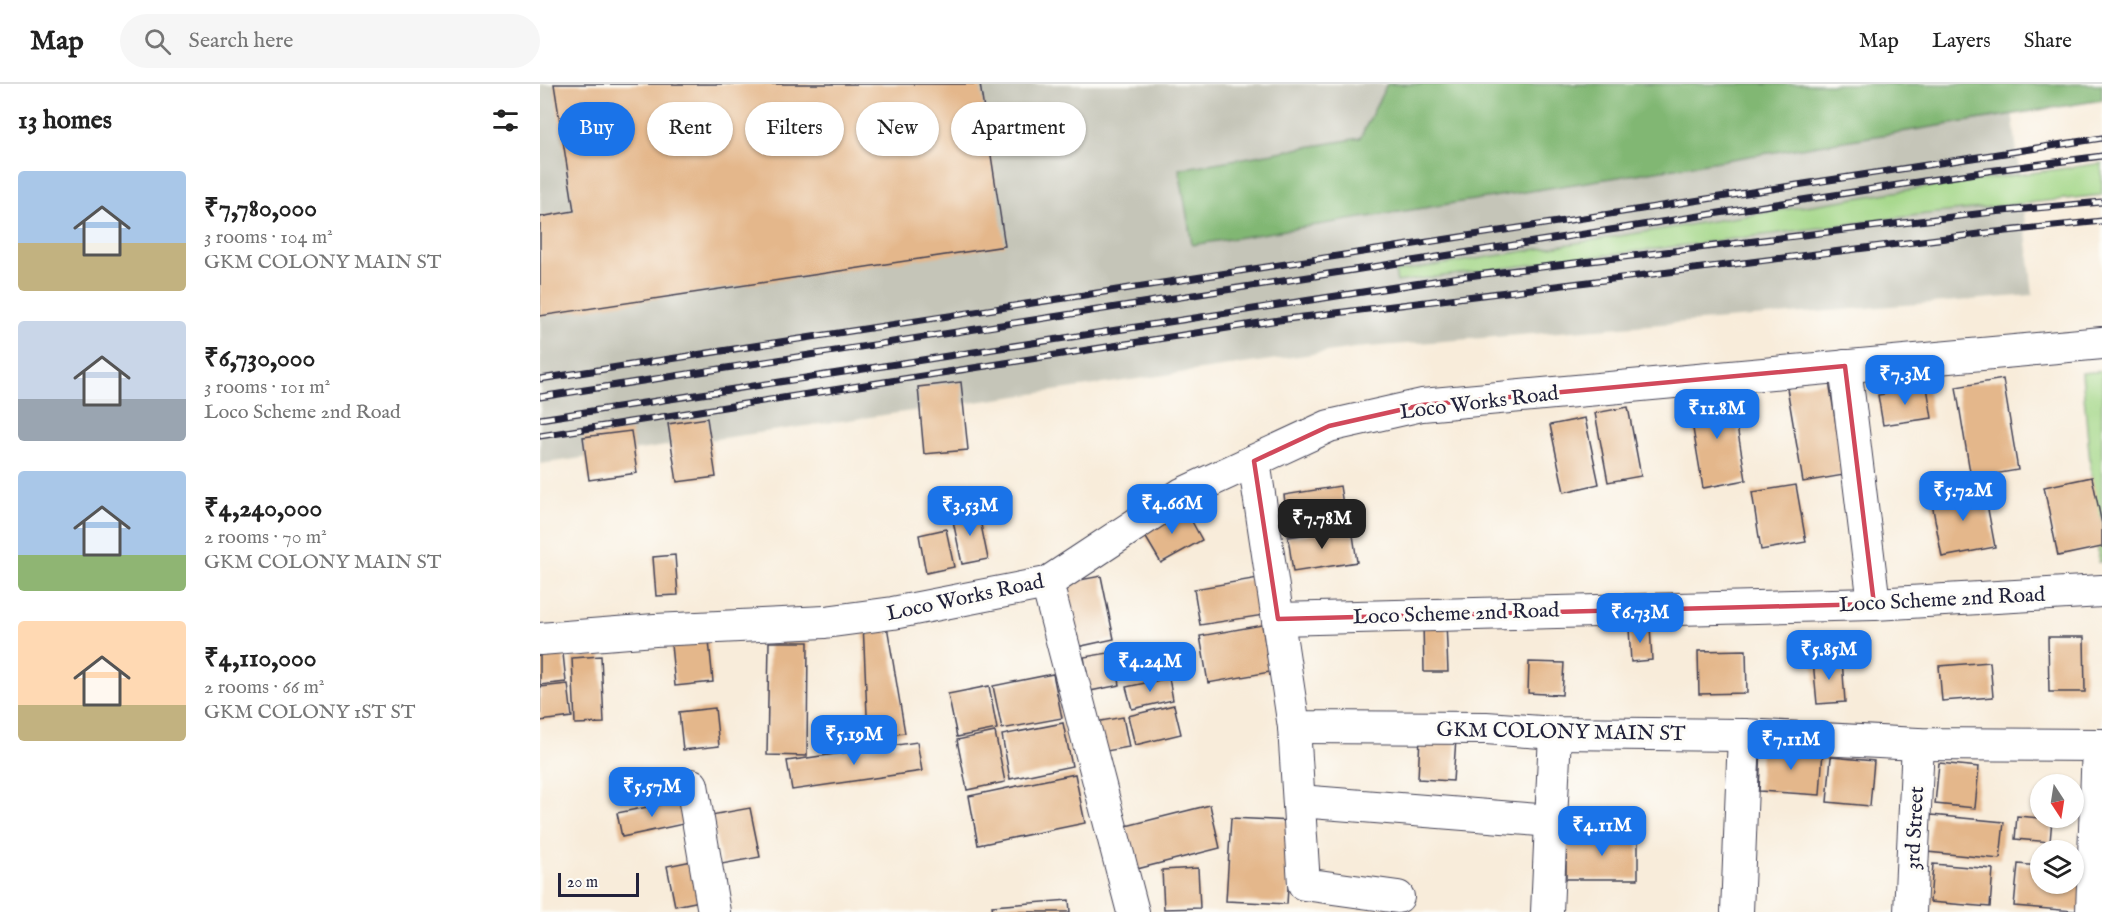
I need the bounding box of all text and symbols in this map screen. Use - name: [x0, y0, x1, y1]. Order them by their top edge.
- search box: [120, 14, 540, 68]
- text: Map: [30, 24, 84, 59]
- icon: search: [141, 25, 174, 58]
- text: Search here: [189, 27, 293, 55]
- text: Map: [1859, 28, 1899, 55]
- text: Layers: [1932, 28, 1991, 55]
- text: Share: [2024, 28, 2072, 55]
- chip: Buy: [558, 102, 635, 156]
- chip: Rent: [647, 102, 733, 156]
- chip: Filters: [745, 102, 844, 156]
- chip: New: [856, 102, 939, 156]
- chip: Apartment: [951, 102, 1086, 156]
- text: 13 homes: [18, 104, 112, 137]
- icon: filters: [489, 104, 522, 137]
- text: ₹7,780,000: [204, 192, 317, 225]
- icon: home: [66, 195, 138, 267]
- text: 3 rooms · 104 m²: [204, 225, 333, 250]
- text: GKM COLONY MAIN ST: [204, 250, 441, 275]
- text: ₹6,730,000: [204, 342, 315, 375]
- icon: home: [66, 345, 138, 417]
- pin: ₹7.3M: [1863, 355, 1947, 406]
- text: ₹7.3M: [1879, 362, 1931, 387]
- text: 3 rooms · 101 m²: [204, 375, 330, 400]
- street label: Loco Works Road: [1398, 380, 1561, 427]
- pin: ₹11.8M: [1668, 389, 1766, 440]
- text: ₹11.8M: [1688, 396, 1746, 421]
- text: Loco Scheme 2nd Road: [204, 400, 401, 425]
- pin: ₹5.72M: [1914, 471, 2012, 522]
- text: ₹5.72M: [1933, 478, 1993, 503]
- pin: ₹4.66M: [1123, 484, 1221, 535]
- pin: ₹3.53M: [921, 486, 1019, 537]
- text: ₹4.66M: [1141, 491, 1203, 516]
- text: ₹4,240,000: [204, 492, 322, 525]
- text: ₹3.53M: [942, 493, 998, 518]
- icon: home: [66, 495, 138, 567]
- pin: ₹7.78M: [1273, 499, 1371, 550]
- text: ₹7.78M: [1292, 506, 1352, 531]
- text: 2 rooms · 70 m²: [204, 525, 327, 550]
- text: GKM COLONY MAIN ST: [204, 550, 441, 575]
- street label: Loco Works Road: [884, 568, 1047, 628]
- street label: Loco Scheme 2nd Road: [1838, 582, 2047, 619]
- pin: ₹6.73M: [1591, 593, 1689, 644]
- street label: Loco Scheme 2nd Road: [1352, 597, 1561, 632]
- text: ₹6.73M: [1611, 600, 1669, 625]
- pin: ₹5.85M: [1780, 630, 1878, 681]
- text: ₹5.85M: [1801, 637, 1857, 662]
- text: ₹4,110,000: [204, 642, 316, 675]
- pin: ₹4.24M: [1101, 642, 1199, 693]
- icon: home: [66, 645, 138, 717]
- text: ₹4.24M: [1118, 649, 1182, 674]
- text: 2 rooms · 66 m²: [204, 675, 325, 700]
- text: GKM COLONY 1ST ST: [204, 700, 415, 725]
- pin: ₹5.19M: [805, 715, 903, 766]
- street label: GKM COLONY MAIN ST: [1436, 717, 1686, 748]
- pin: ₹7.11M: [1742, 720, 1840, 771]
- text: ₹5.19M: [825, 722, 883, 747]
- text: ₹7.11M: [1762, 727, 1820, 752]
- pin: ₹5.57M: [603, 767, 701, 818]
- text: ₹5.57M: [623, 774, 681, 799]
- north arrow: [2030, 774, 2084, 828]
- map controls: [2030, 774, 2084, 894]
- street label: 3rd Street: [1900, 786, 1931, 870]
- pin: ₹4.11M: [1553, 806, 1651, 857]
- text: ₹4.11M: [1572, 813, 1632, 838]
- button: layers: [2030, 840, 2084, 894]
- scale bar: [558, 870, 639, 898]
- text: 20 m: [567, 873, 598, 893]

